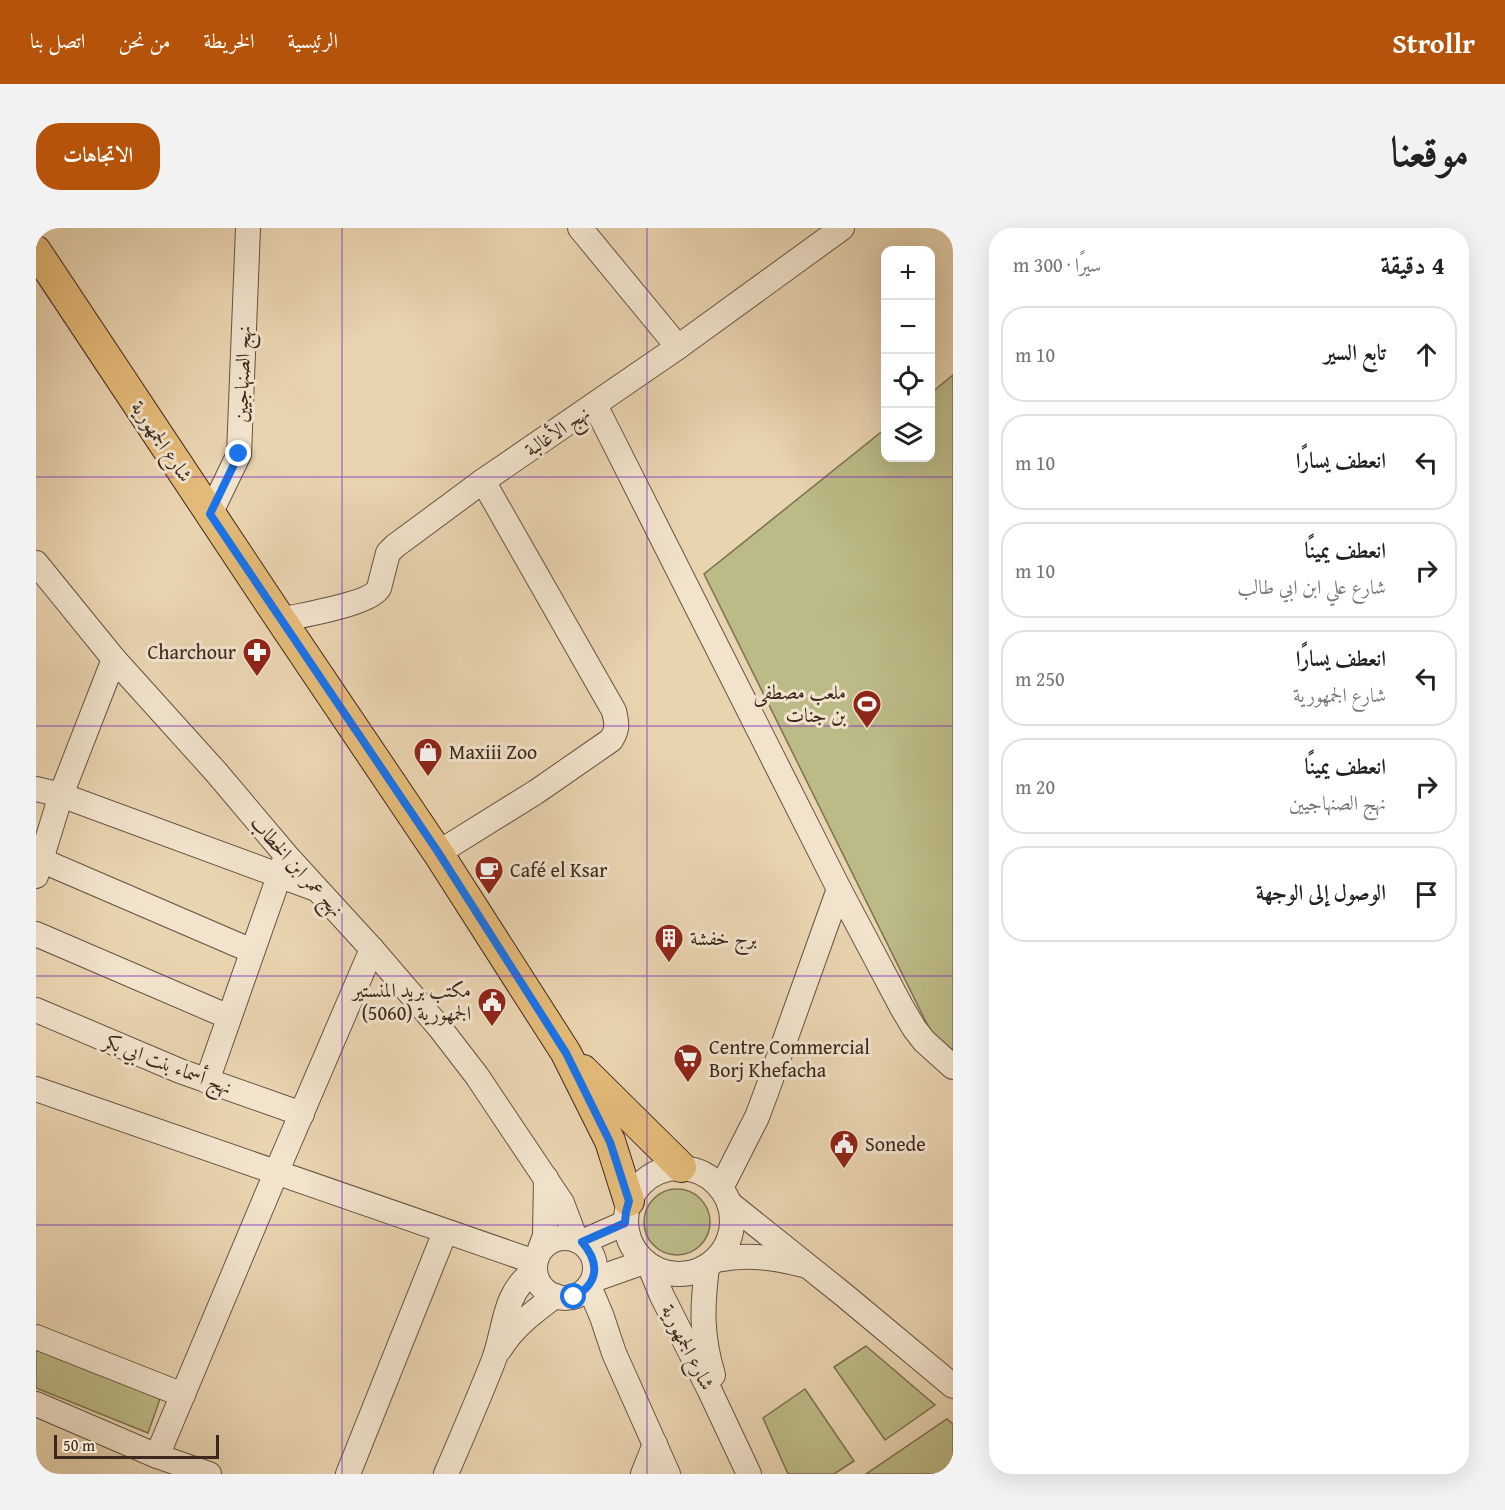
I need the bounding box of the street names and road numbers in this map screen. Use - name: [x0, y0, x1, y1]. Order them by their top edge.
- street label: نهج الصنهاجيين: [225, 325, 262, 423]
- street label: شارع الجمهورية: [121, 394, 200, 490]
- street label: نهج الأغالبة: [518, 398, 597, 466]
- street label: نهج عمر ابن الخطاب: [241, 808, 351, 926]
- street label: نهج أسماء بنت ابي بكر: [97, 1025, 236, 1105]
- street label: شارع الجمهورية: [651, 1299, 722, 1397]

